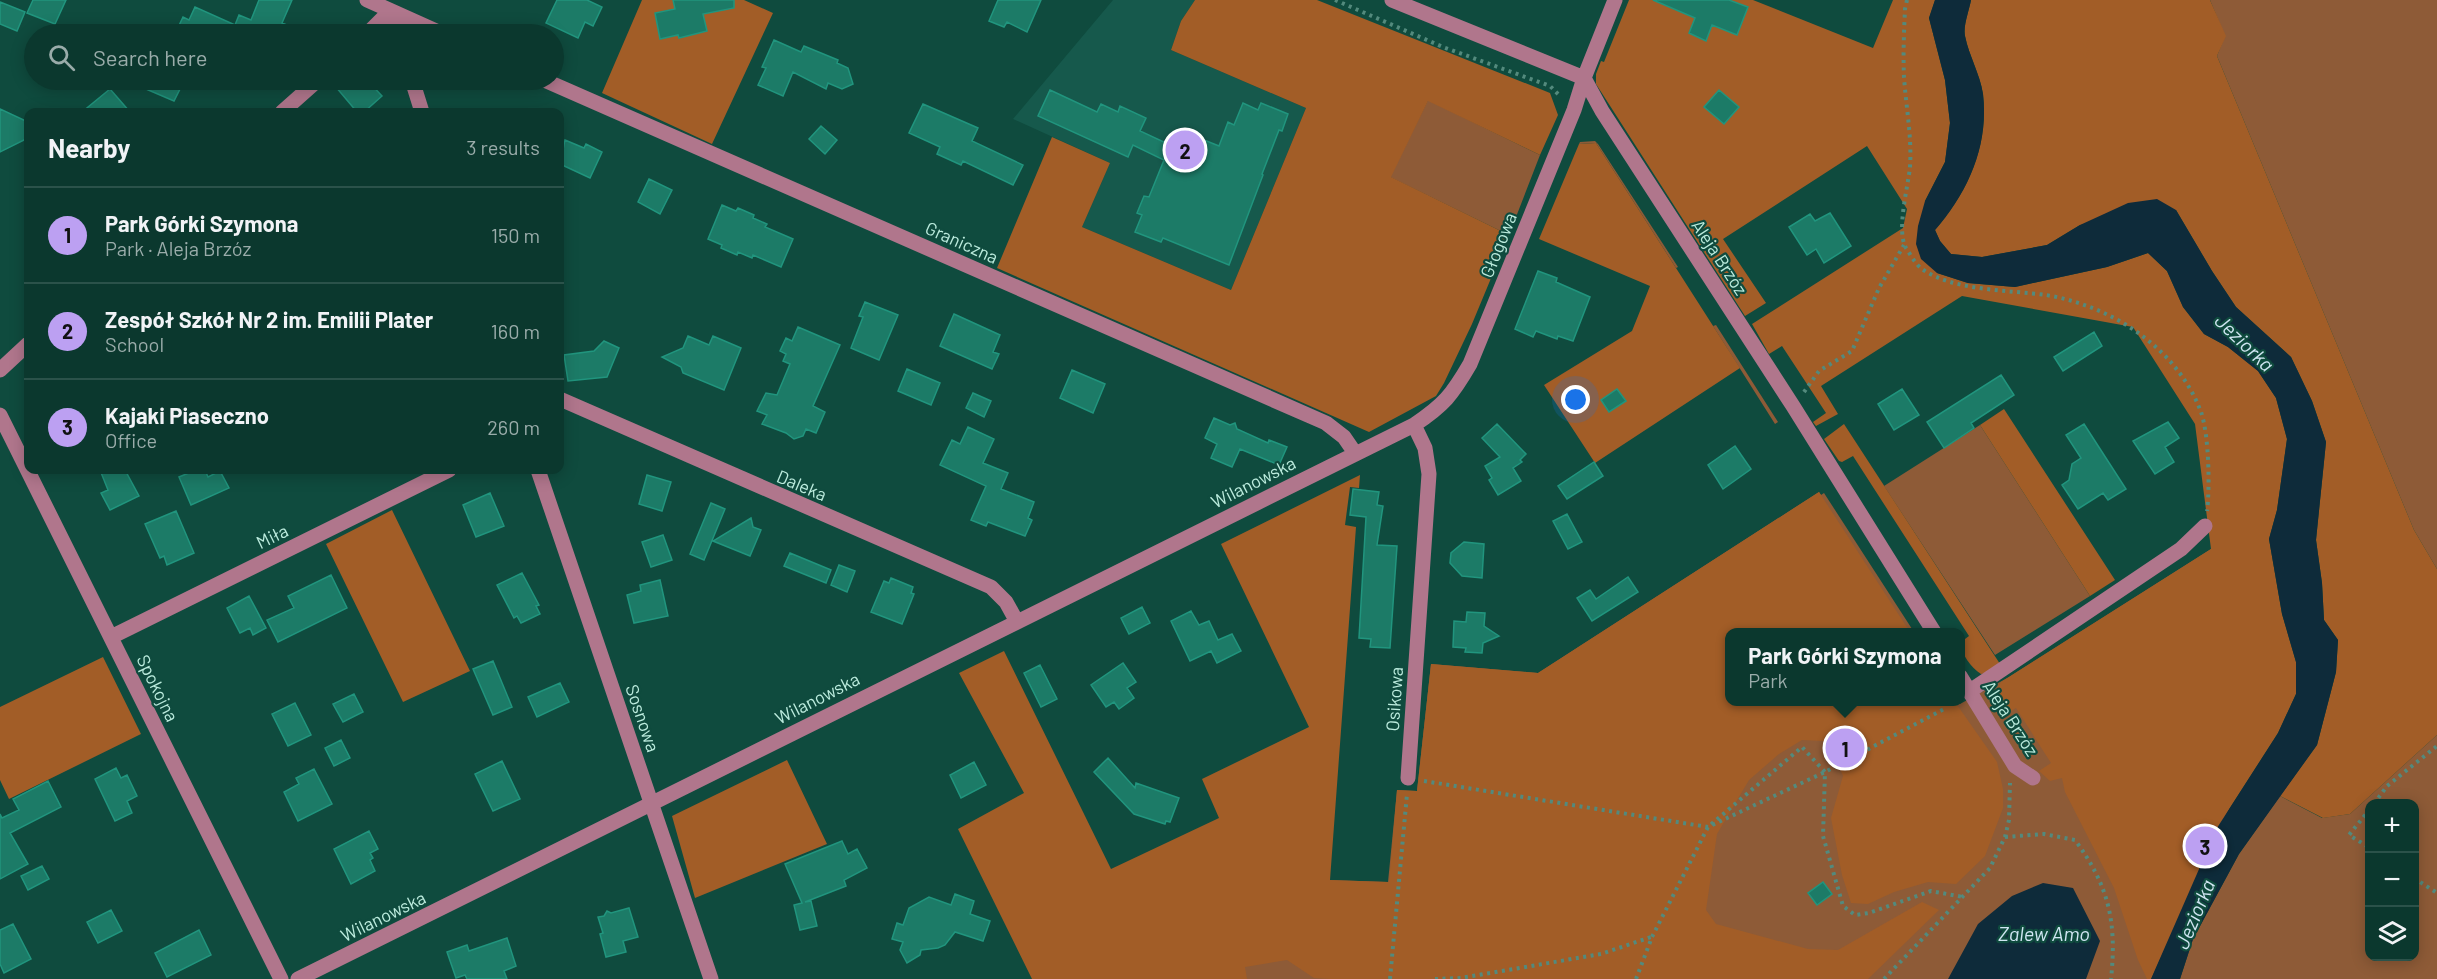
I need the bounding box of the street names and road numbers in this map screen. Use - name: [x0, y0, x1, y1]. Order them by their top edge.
- street label: Głogowa: [1475, 209, 1521, 281]
- street label: Aleja Brzóz: [1688, 215, 1752, 299]
- street label: Graniczna: [922, 216, 1002, 268]
- street label: Wilanowska: [1207, 451, 1299, 513]
- street label: Daleka: [774, 465, 830, 505]
- street label: Miła: [252, 519, 292, 553]
- street label: Spokojna: [132, 651, 184, 725]
- street label: Osikowa: [1381, 666, 1407, 732]
- street label: Wilanowska: [771, 667, 863, 729]
- street label: Aleja Brzóz: [1979, 676, 2043, 760]
- street label: Sosnowa: [621, 681, 665, 755]
- street label: Wilanowska: [337, 886, 429, 946]

